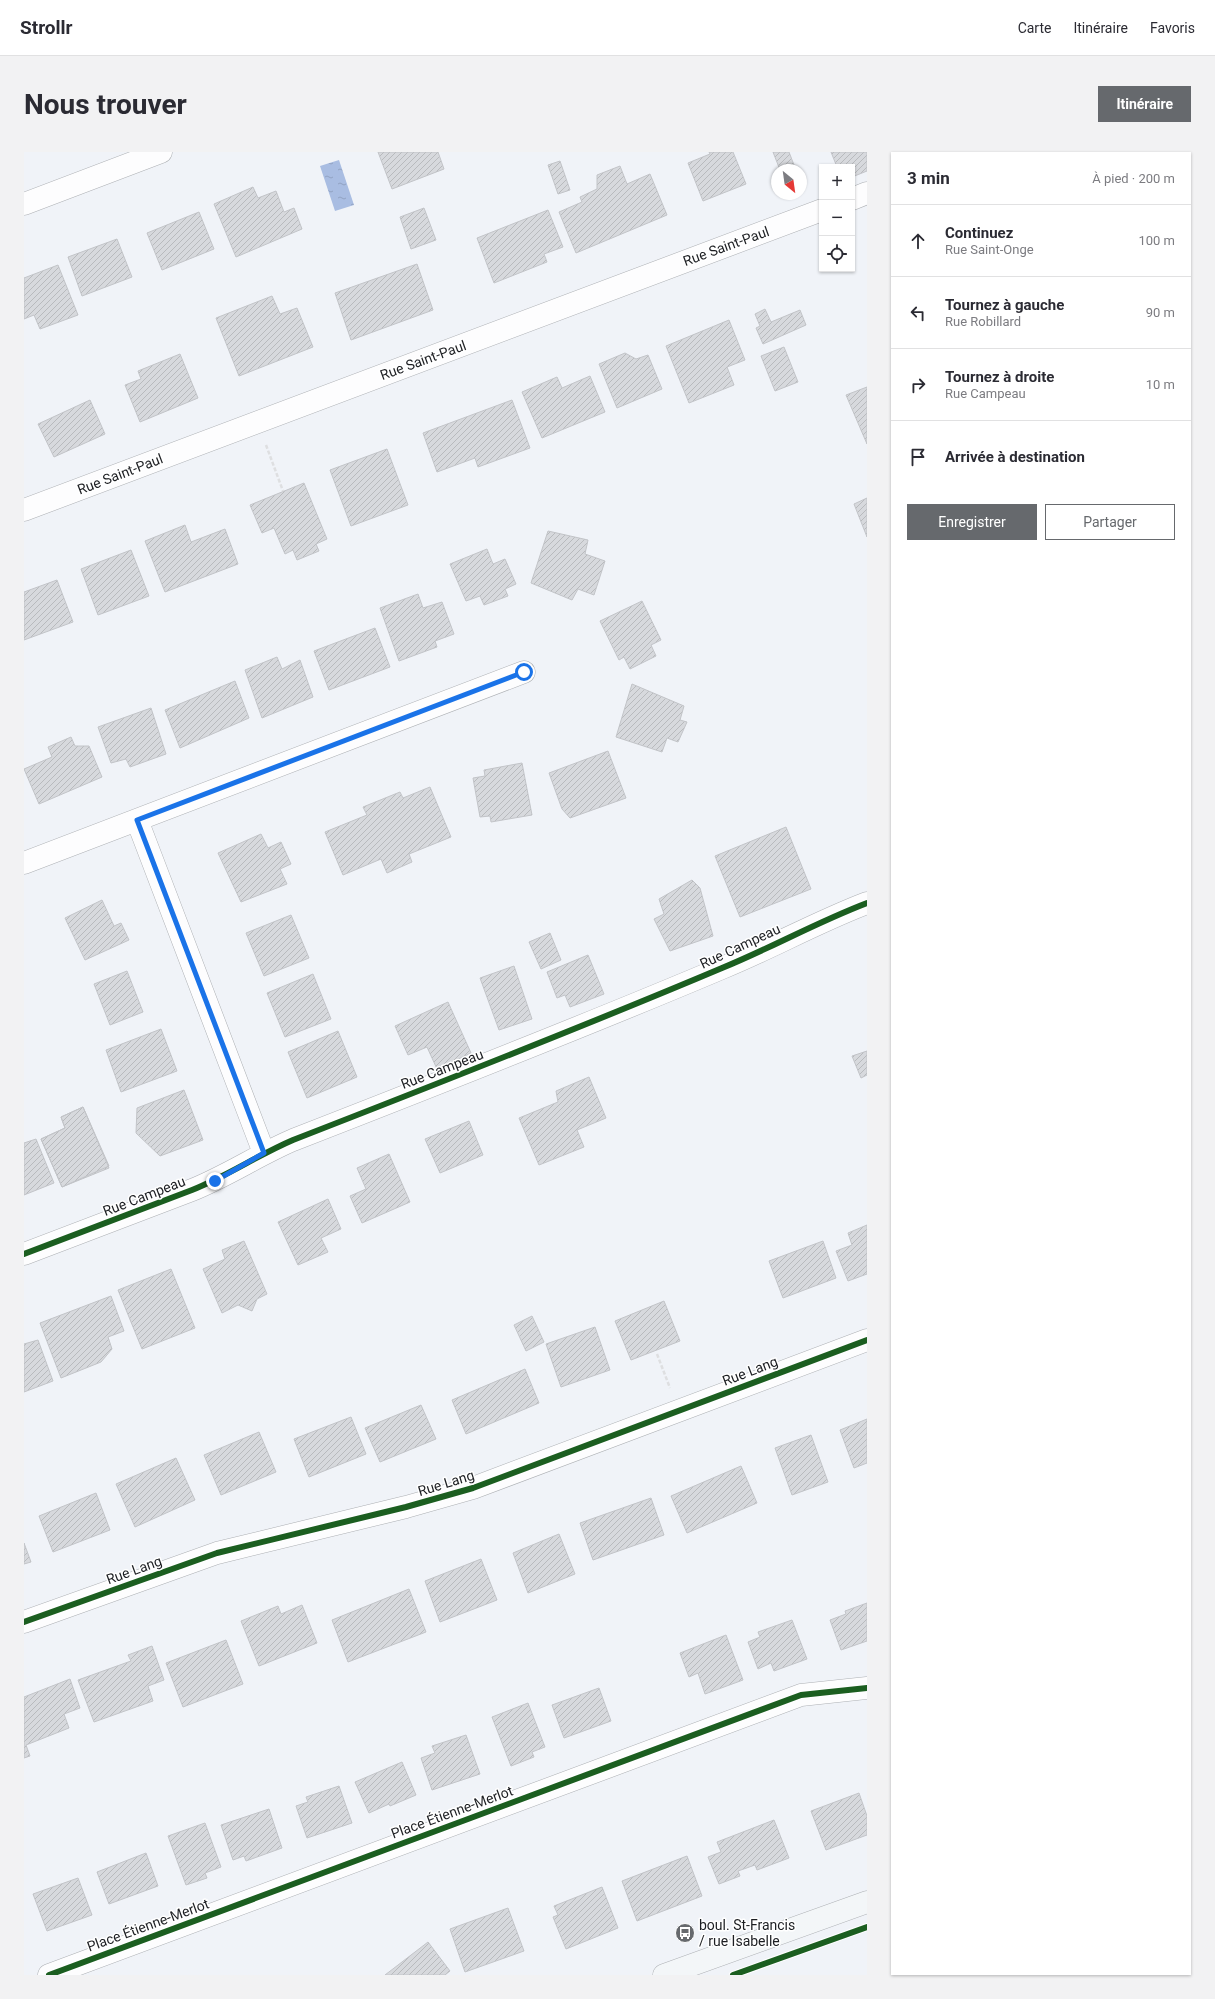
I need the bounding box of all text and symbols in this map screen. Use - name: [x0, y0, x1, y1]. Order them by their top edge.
- text: Strollr: [20, 16, 73, 39]
- text: Carte: [1018, 20, 1051, 36]
- text: Itinéraire: [1073, 20, 1128, 36]
- text: Favoris: [1150, 20, 1195, 36]
- button: Itinéraire: [1098, 86, 1191, 122]
- text: Nous trouver: [24, 88, 187, 121]
- north arrow: [771, 164, 807, 200]
- map controls: [819, 164, 855, 272]
- button: +: [819, 164, 855, 200]
- text: 3 min: [907, 168, 950, 188]
- text: À pied · 200 m: [1092, 171, 1175, 186]
- button: −: [819, 200, 855, 236]
- street label: Rue Saint-Paul: [681, 223, 771, 269]
- text: Continuez: [945, 224, 1013, 242]
- icon: ahead: [907, 230, 929, 252]
- text: 100 m: [1138, 233, 1175, 248]
- button: locate: [819, 236, 855, 272]
- text: Rue Saint-Onge: [945, 242, 1034, 257]
- text: Tournez à gauche: [945, 296, 1064, 314]
- icon: left: [907, 302, 929, 324]
- text: 90 m: [1146, 305, 1175, 320]
- text: Rue Robillard: [945, 314, 1021, 329]
- street label: Rue Saint-Paul: [378, 337, 468, 383]
- text: Tournez à droite: [945, 368, 1054, 386]
- icon: right: [907, 374, 929, 396]
- text: 10 m: [1146, 377, 1175, 392]
- text: Rue Campeau: [945, 386, 1026, 401]
- icon: arrive: [907, 446, 929, 468]
- text: Arrivée à destination: [945, 448, 1085, 466]
- street label: Rue Saint-Paul: [75, 450, 165, 498]
- button: Enregistrer: [907, 504, 1037, 540]
- button: Partager: [1045, 504, 1175, 540]
- route start: [515, 663, 533, 681]
- street label: Rue Campeau: [697, 920, 783, 972]
- street label: Rue Campeau: [399, 1046, 485, 1092]
- route end: [206, 1172, 224, 1190]
- street label: Rue Campeau: [101, 1173, 187, 1219]
- street label: Rue Lang: [720, 1353, 780, 1389]
- street label: Rue Lang: [416, 1467, 476, 1499]
- street label: Rue Lang: [104, 1553, 164, 1587]
- street label: Place Étienne-Merlot: [389, 1781, 516, 1842]
- street label: Place Étienne-Merlot: [85, 1894, 212, 1955]
- place label: boul. St-Francis / rue Isabelle: [699, 1917, 795, 1949]
- bus stop icon: boul. St-Francis / rue Isabelle: [674, 1922, 696, 1944]

